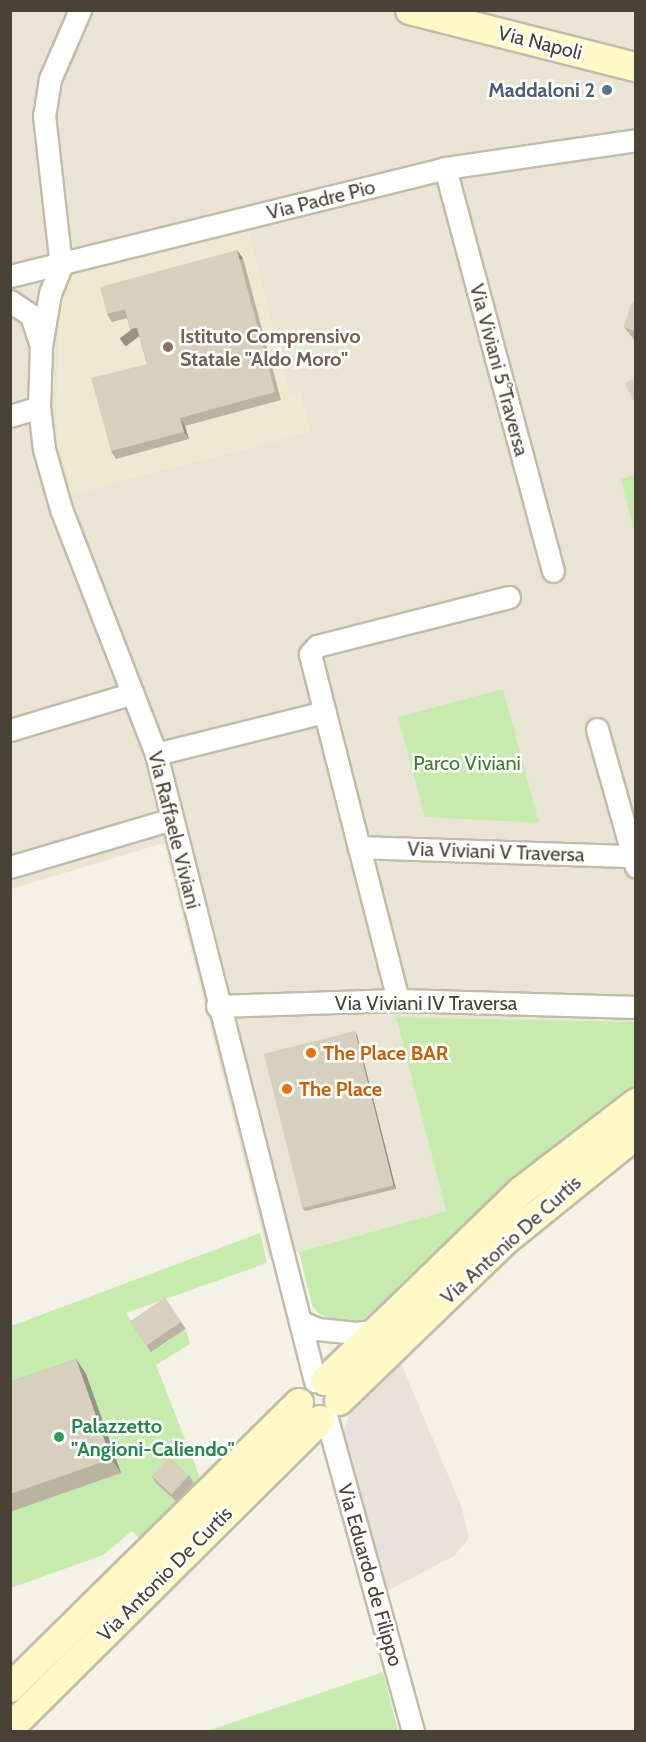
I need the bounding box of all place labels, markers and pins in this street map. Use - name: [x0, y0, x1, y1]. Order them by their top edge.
- place label: Maddaloni 2: [488, 78, 595, 102]
- marker: Maddaloni 2: [600, 83, 614, 97]
- place label: Istituto Comprensivo Statale "Aldo Moro": [180, 324, 361, 371]
- marker: Istituto Comprensivo Statale "Aldo Moro": [161, 340, 175, 354]
- place label: The Place BAR: [323, 1041, 448, 1065]
- marker: The Place BAR: [304, 1046, 318, 1060]
- place label: The Place: [299, 1077, 382, 1101]
- marker: The Place: [280, 1082, 294, 1096]
- place label: Palazzetto "Angioni-Caliendo": [71, 1414, 235, 1461]
- marker: Palazzetto "Angioni-Caliendo": [52, 1430, 66, 1444]

